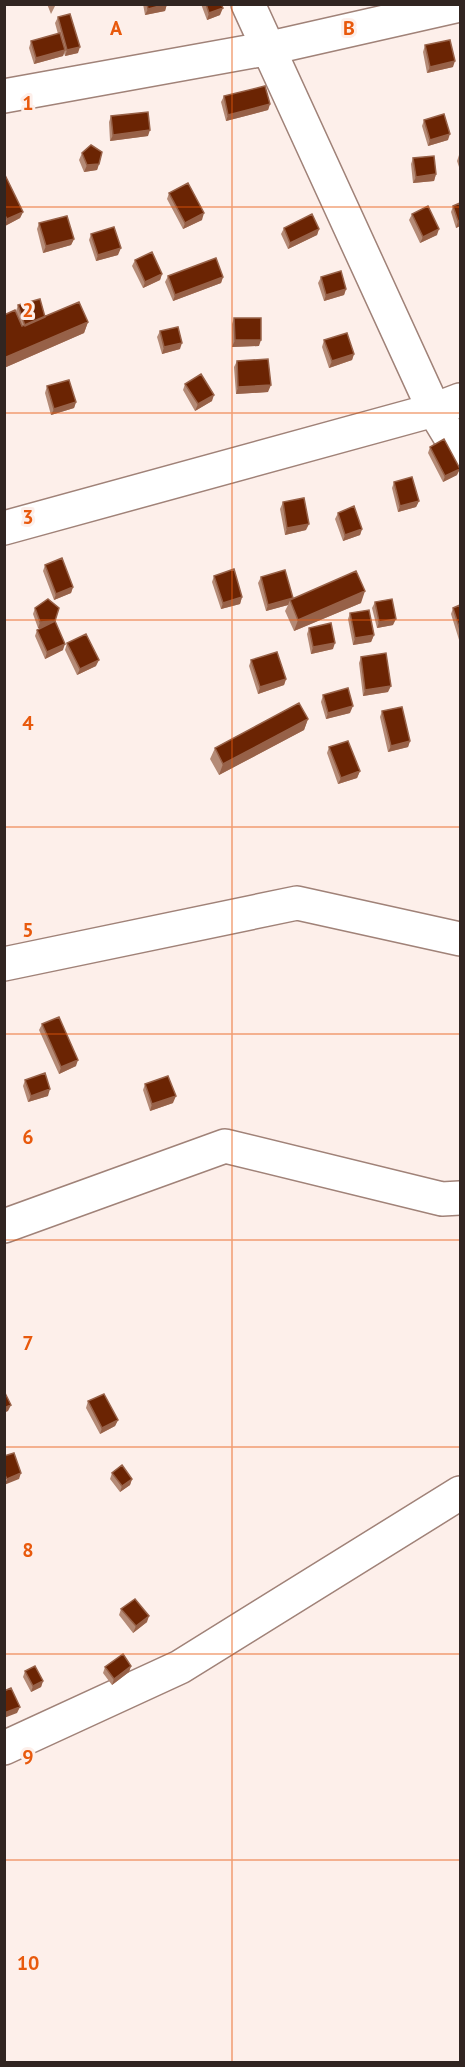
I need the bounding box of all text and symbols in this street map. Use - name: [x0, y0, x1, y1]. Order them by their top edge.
- text: A: [110, 15, 123, 41]
- text: B: [343, 15, 355, 41]
- text: 1: [22, 90, 34, 116]
- text: 2: [22, 297, 34, 323]
- text: 3: [22, 504, 34, 530]
- text: 4: [22, 710, 34, 736]
- text: 5: [22, 917, 34, 943]
- text: 6: [22, 1124, 34, 1150]
- text: 7: [22, 1330, 34, 1356]
- text: 8: [22, 1537, 34, 1563]
- text: 9: [22, 1744, 34, 1770]
- text: 10: [17, 1950, 39, 1976]

